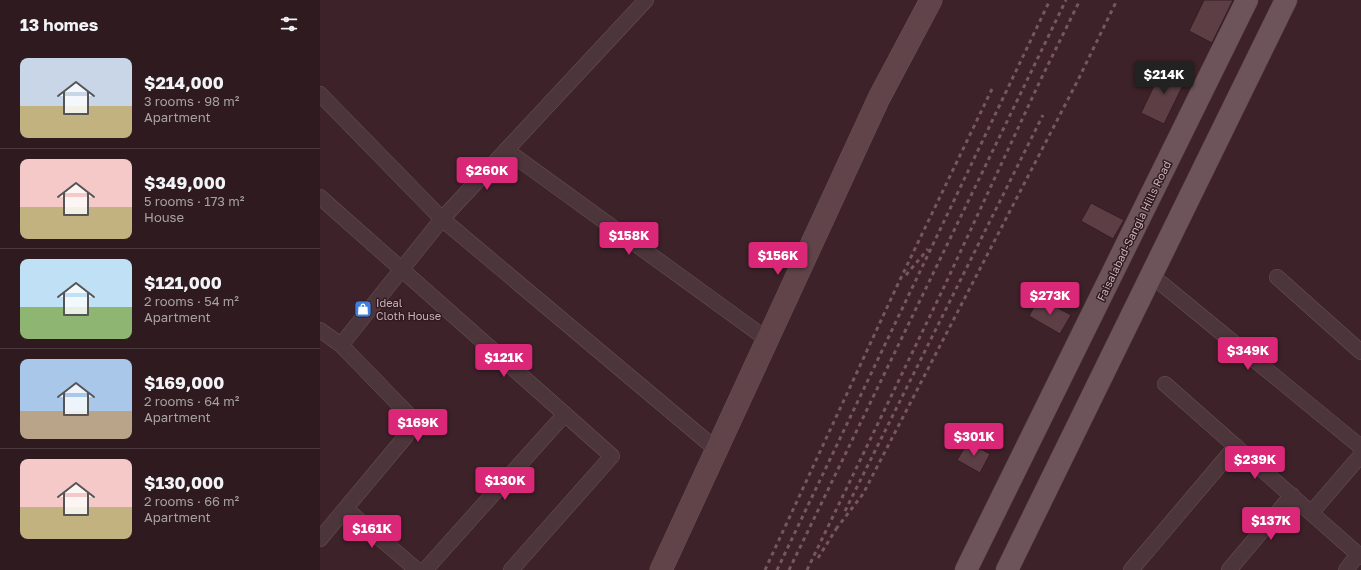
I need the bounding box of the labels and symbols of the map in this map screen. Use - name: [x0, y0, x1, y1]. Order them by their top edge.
- pin: $214K: [1136, 61, 1192, 95]
- pin: $260K: [459, 157, 515, 191]
- street label: Faisalabad-Sangla Hills Road: [1094, 159, 1173, 303]
- pin: $158K: [601, 222, 657, 256]
- pin: $156K: [750, 242, 806, 276]
- pin: $273K: [1022, 282, 1078, 316]
- place label: Ideal Cloth House: [376, 296, 441, 322]
- shop icon: Ideal Cloth House: [353, 299, 373, 319]
- pin: $349K: [1220, 337, 1276, 371]
- pin: $121K: [476, 344, 532, 378]
- pin: $169K: [390, 409, 446, 443]
- pin: $301K: [946, 423, 1002, 457]
- pin: $239K: [1227, 446, 1283, 480]
- pin: $130K: [477, 467, 533, 501]
- pin: $137K: [1243, 507, 1299, 541]
- pin: $161K: [344, 515, 400, 549]

